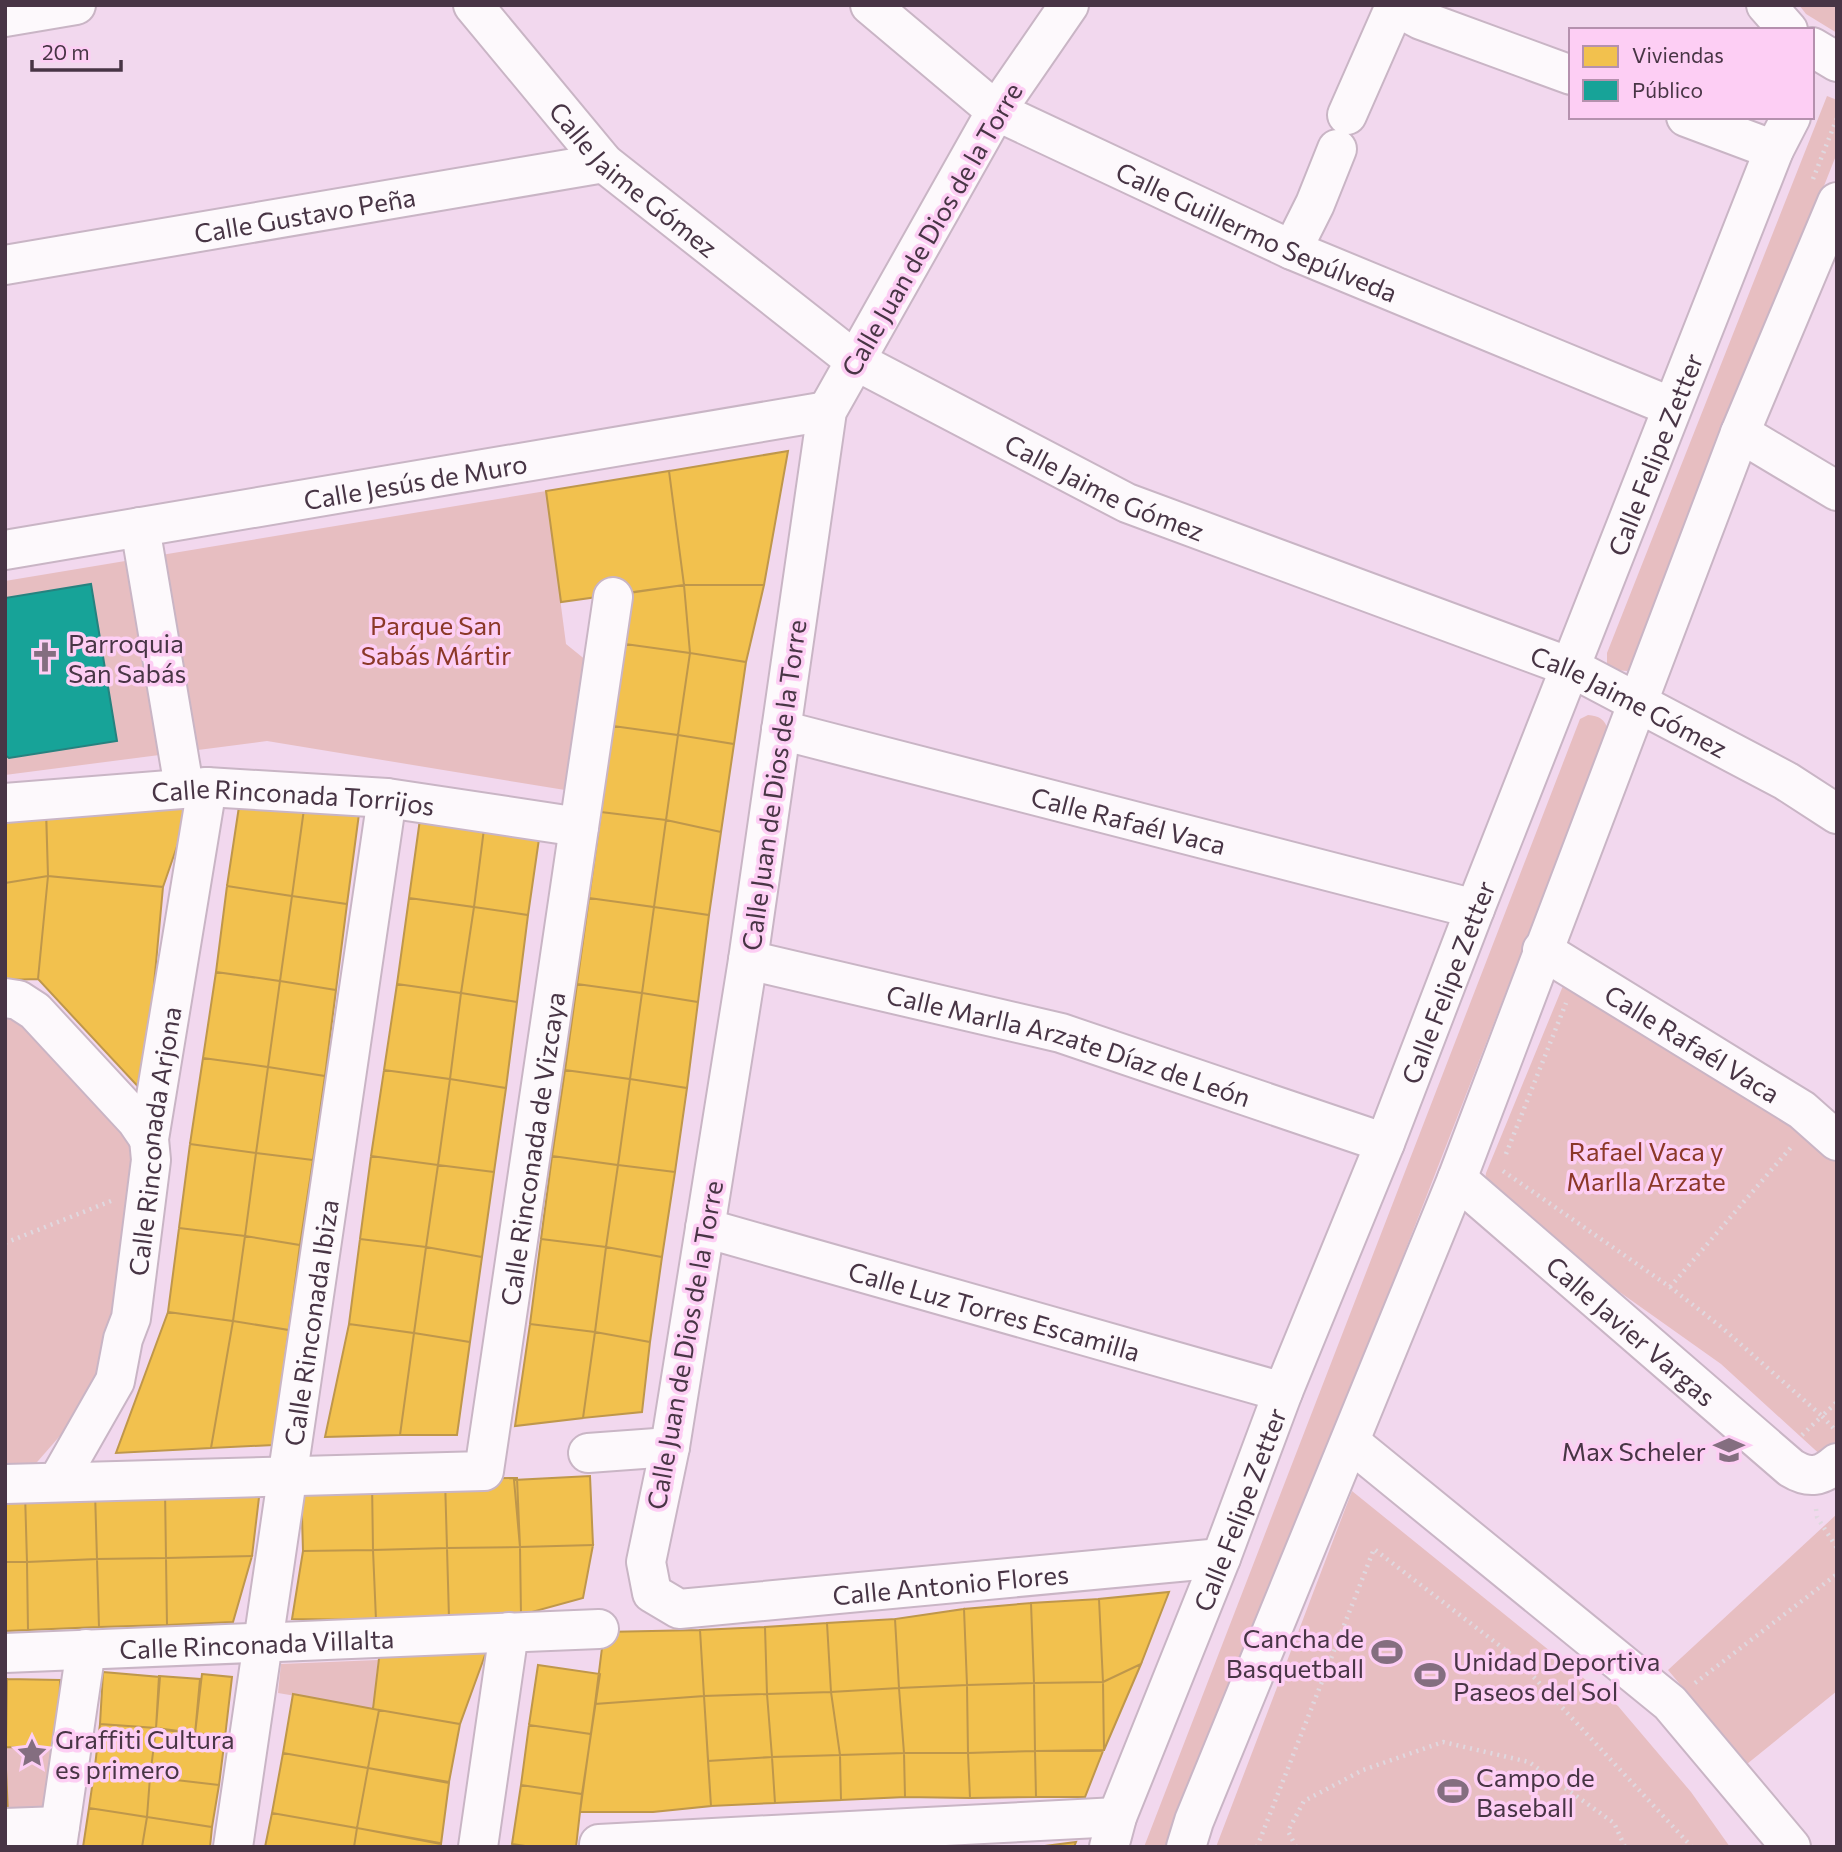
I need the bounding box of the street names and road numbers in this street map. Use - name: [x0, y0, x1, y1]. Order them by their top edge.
- street label: Calle Juan de Dios de la Torre: [834, 77, 1028, 381]
- street label: Calle Jaime Gómez: [544, 95, 724, 262]
- street label: Calle Guillermo Sepúlveda: [1112, 154, 1402, 307]
- street label: Calle Gustavo Peña: [192, 180, 418, 248]
- street label: Calle Felipe Zetter: [1600, 348, 1708, 560]
- street label: Calle Jaime Gómez: [1000, 427, 1209, 546]
- street label: Calle Jesús de Muro: [301, 446, 529, 515]
- street label: Calle Juan de Dios de la Torre: [734, 618, 812, 952]
- street label: Calle Jaime Gómez: [1527, 638, 1733, 763]
- street label: Calle Rinconada Torrijos: [150, 771, 437, 821]
- street label: Calle Rafaél Vaca: [1028, 780, 1229, 860]
- street label: Calle Felipe Zetter: [1394, 876, 1500, 1088]
- street label: Calle Marlla Arzate Díaz de León: [884, 977, 1255, 1112]
- street label: Calle Rafaél Vaca: [1600, 977, 1786, 1108]
- street label: Calle Rinconada de Vizcaya: [493, 990, 570, 1308]
- street label: Calle Rinconada Arjona: [121, 1004, 186, 1278]
- street label: Calle Juan de Dios de la Torre: [640, 1178, 728, 1512]
- street label: Calle Rinconada Ibiza: [277, 1197, 343, 1448]
- street label: Calle Javier Vargas: [1541, 1249, 1722, 1412]
- street label: Calle Luz Torres Escamilla: [845, 1254, 1144, 1366]
- street label: Calle Felipe Zetter: [1186, 1403, 1291, 1615]
- street label: Calle Antonio Flores: [831, 1557, 1070, 1610]
- street label: Calle Rinconada Villalta: [119, 1622, 395, 1664]

